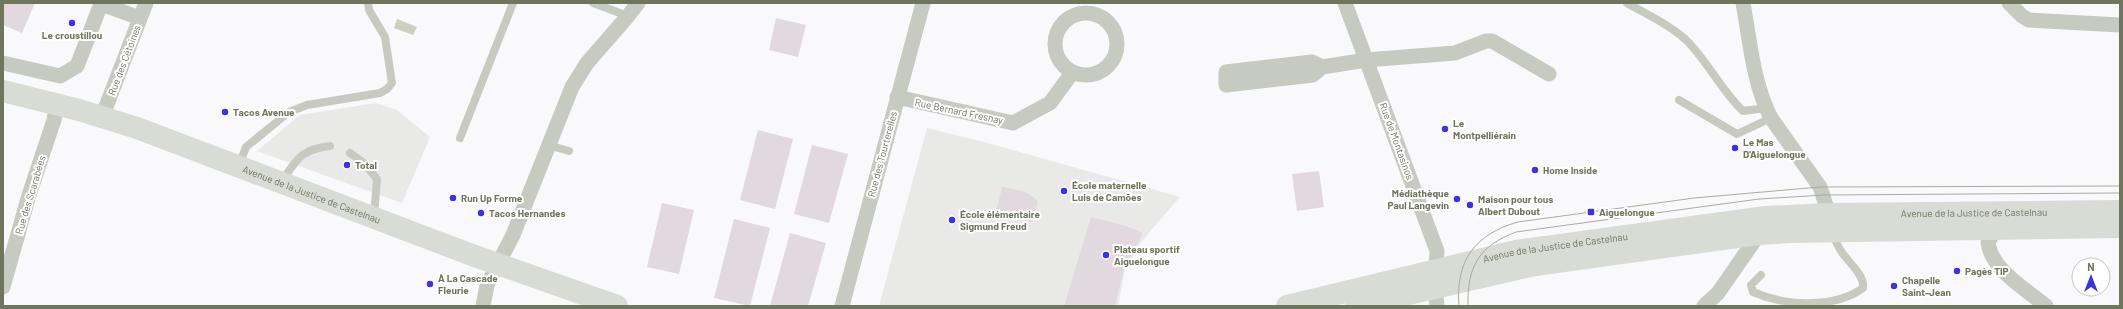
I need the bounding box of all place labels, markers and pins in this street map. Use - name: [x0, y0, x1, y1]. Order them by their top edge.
- marker: Le croustillou: [67, 18, 77, 28]
- place label: Le croustillou: [42, 29, 102, 41]
- place label: Tacos Avenue: [233, 106, 295, 118]
- marker: Tacos Avenue: [220, 107, 230, 117]
- place label: Le Montpelliérain: [1453, 117, 1516, 141]
- marker: Le Montpelliérain: [1440, 124, 1450, 134]
- place label: Le Mas D'Aiguelongue: [1743, 136, 1806, 160]
- marker: Le Mas D'Aiguelongue: [1730, 143, 1740, 153]
- place label: Total: [355, 159, 377, 171]
- marker: Total: [342, 160, 352, 170]
- place label: Home Inside: [1543, 164, 1598, 176]
- marker: Home Inside: [1530, 165, 1540, 175]
- place label: École maternelle Luis de Camões: [1072, 179, 1147, 203]
- marker: École maternelle Luis de Camões: [1059, 186, 1069, 196]
- place label: Médiathèque Paul Langevin: [1388, 187, 1450, 211]
- place label: Run Up Forme: [461, 192, 523, 204]
- marker: Run Up Forme: [448, 193, 458, 203]
- place label: Maison pour tous Albert Dubout: [1478, 193, 1553, 217]
- marker: Médiathèque Paul Langevin: [1452, 194, 1462, 204]
- marker: Maison pour tous Albert Dubout: [1465, 200, 1475, 210]
- place label: Aiguelongue: [1599, 206, 1655, 218]
- place label: Tacos Hernandes: [489, 207, 566, 219]
- marker: Aiguelongue: [1586, 207, 1596, 217]
- marker: Tacos Hernandes: [476, 208, 486, 218]
- place label: École élémentaire Sigmund Freud: [960, 208, 1041, 232]
- marker: École élémentaire Sigmund Freud: [947, 215, 957, 225]
- place label: Plateau sportif Aiguelongue: [1114, 243, 1180, 267]
- marker: Plateau sportif Aiguelongue: [1101, 250, 1111, 260]
- place label: Pagès TIP: [1965, 265, 2009, 277]
- marker: Pagès TIP: [1952, 266, 1962, 276]
- place label: À La Cascade Fleurie: [438, 272, 498, 296]
- place label: Chapelle Saint-Jean: [1902, 274, 1951, 298]
- marker: À La Cascade Fleurie: [425, 279, 435, 289]
- marker: Chapelle Saint-Jean: [1889, 281, 1899, 291]

